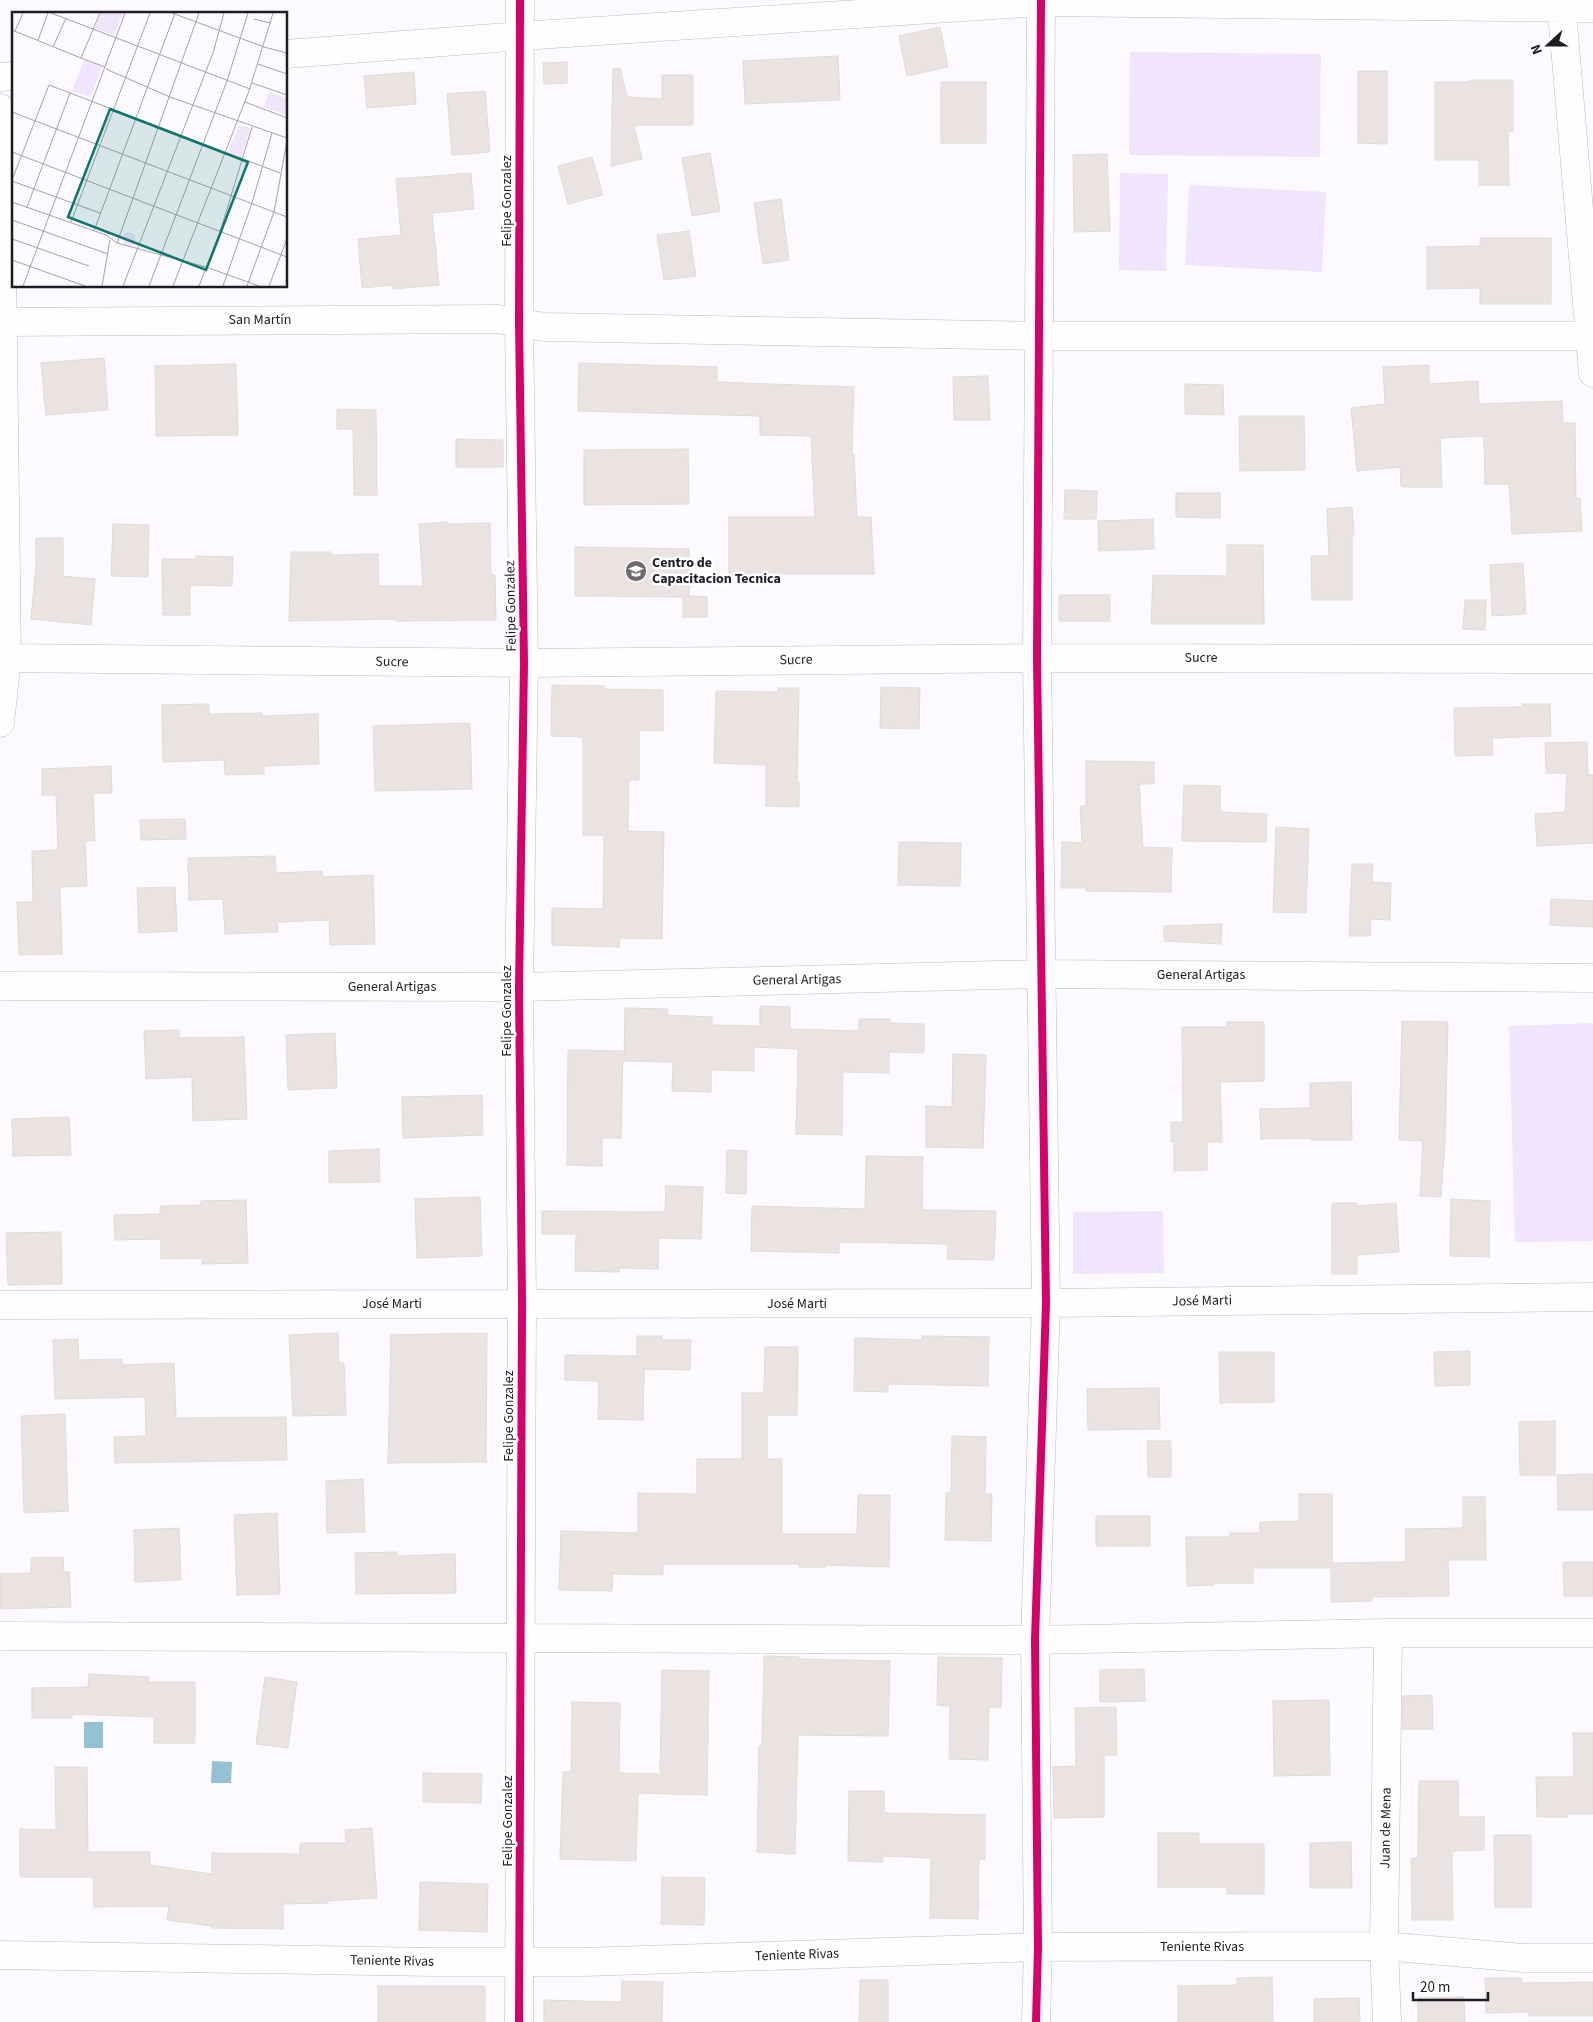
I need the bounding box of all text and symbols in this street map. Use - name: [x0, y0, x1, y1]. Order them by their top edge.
- inset map: [12, 12, 288, 288]
- north arrow: [1523, 20, 1573, 70]
- text: N: [1526, 41, 1548, 57]
- street label: Felipe Gonzalez: [497, 155, 517, 247]
- street label: San Martín: [229, 310, 291, 330]
- place label: Centro de Capacitacion Tecnica: [652, 553, 781, 589]
- school or university icon: Centro de Capacitacion Tecnica: [624, 559, 648, 583]
- street label: Felipe Gonzalez: [500, 560, 522, 652]
- street label: Sucre: [1184, 648, 1218, 668]
- street label: Sucre: [779, 650, 813, 670]
- street label: Sucre: [375, 652, 409, 672]
- street label: Felipe Gonzalez: [497, 965, 517, 1057]
- street label: General Artigas: [1157, 965, 1245, 985]
- street label: General Artigas: [753, 969, 842, 991]
- street label: General Artigas: [348, 977, 436, 997]
- street label: José Marti: [1172, 1290, 1232, 1312]
- street label: José Marti: [362, 1294, 422, 1314]
- street label: José Marti: [767, 1294, 827, 1314]
- street label: Felipe Gonzalez: [499, 1370, 519, 1462]
- street label: Felipe Gonzalez: [498, 1775, 518, 1867]
- street label: Juan de Mena: [1375, 1787, 1397, 1869]
- street label: Teniente Rivas: [1160, 1937, 1244, 1957]
- street label: Teniente Rivas: [755, 1944, 840, 1966]
- street label: Teniente Rivas: [350, 1950, 434, 1972]
- scale bar: [1413, 1970, 1488, 2002]
- text: 20 m: [1420, 1977, 1450, 1998]

